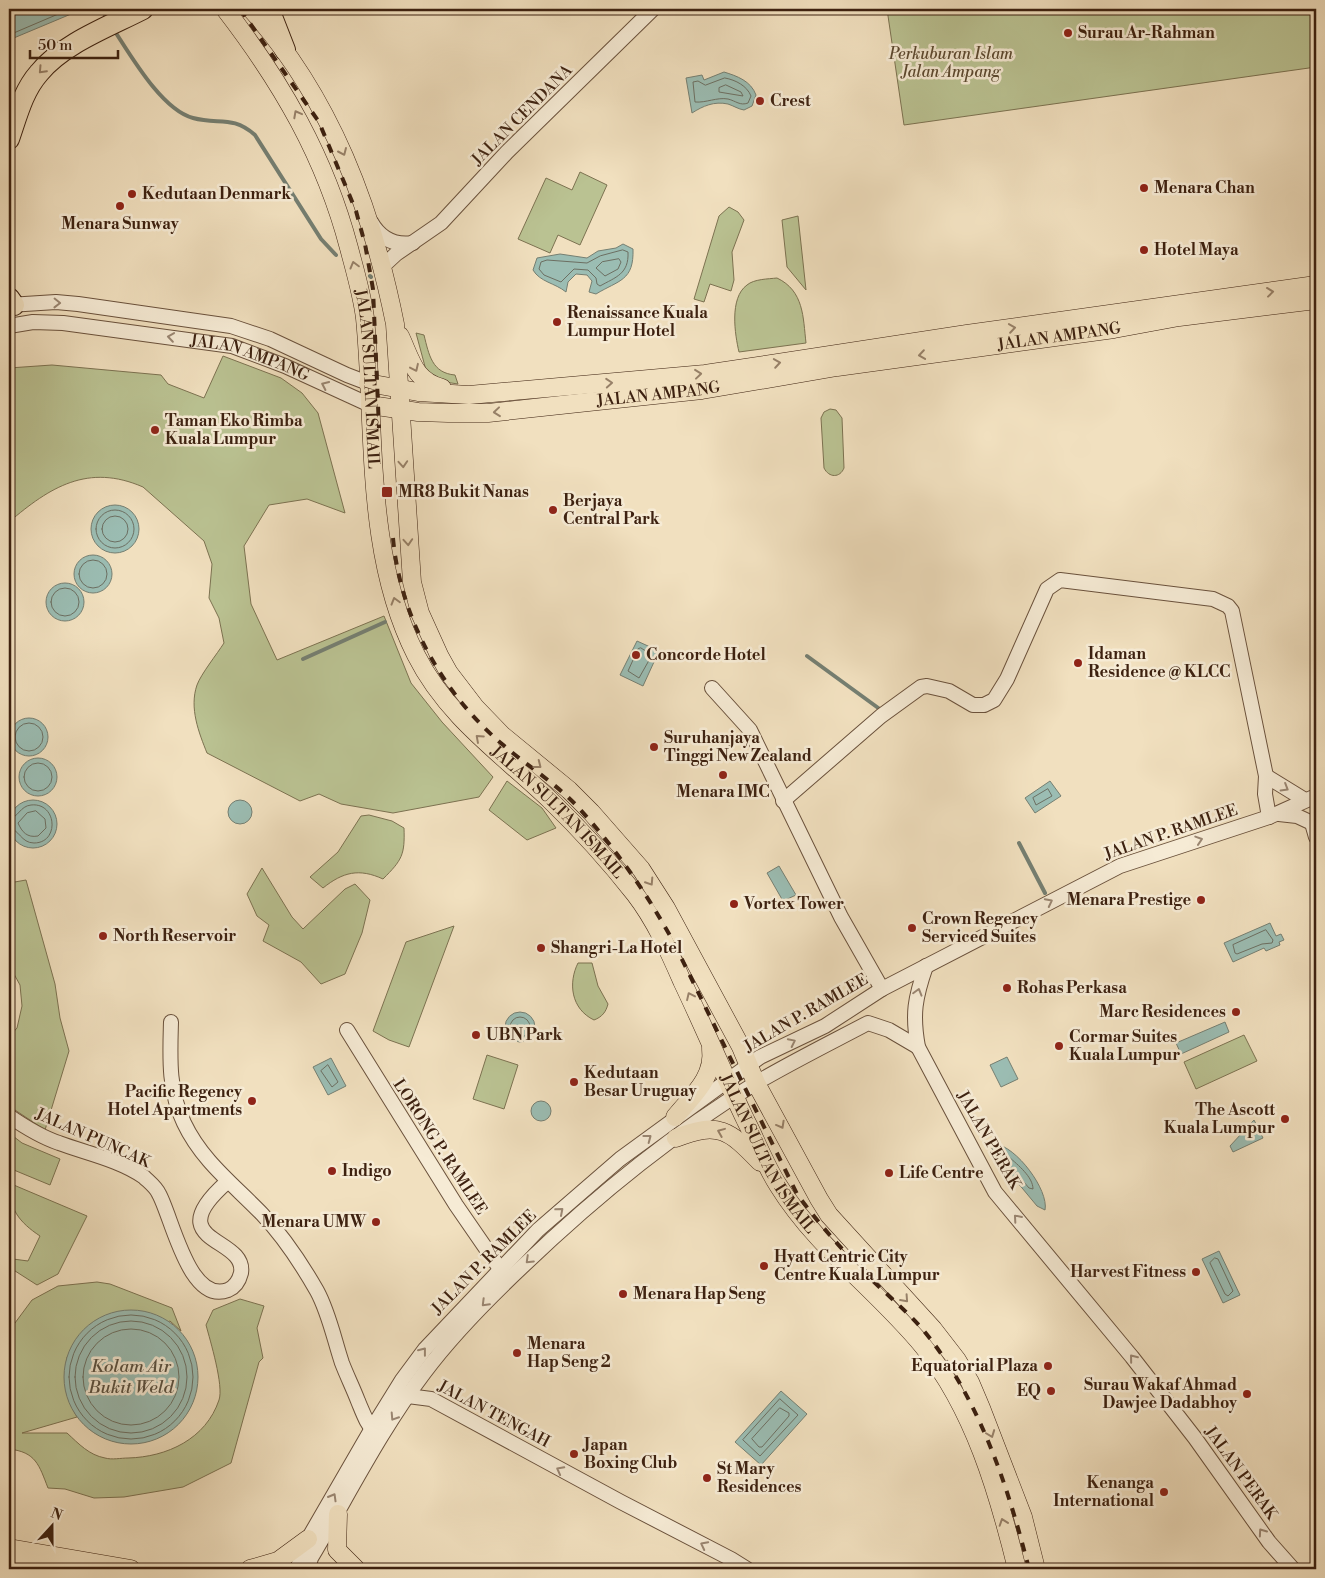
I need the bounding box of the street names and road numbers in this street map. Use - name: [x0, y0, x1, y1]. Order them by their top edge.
- street label: JALAN CENDANA: [467, 60, 577, 170]
- street label: JALAN SULTAN ISMAIL: [350, 286, 384, 470]
- street label: JALAN AMPANG: [995, 318, 1123, 355]
- street label: JALAN AMPANG: [188, 330, 313, 386]
- street label: JALAN AMPANG: [595, 377, 722, 411]
- street label: JALAN SULTAN ISMAIL: [486, 741, 629, 883]
- street label: JALAN P. RAMLEE: [1101, 800, 1240, 865]
- street label: JALAN P. RAMLEE: [740, 969, 872, 1057]
- street label: JALAN SULTAN ISMAIL: [715, 1070, 820, 1238]
- street label: LORONG P. RAMLEE: [389, 1075, 491, 1219]
- street label: JALAN PERAK: [952, 1086, 1026, 1194]
- street label: JALAN PUNCAK: [32, 1103, 155, 1173]
- street label: JALAN P. RAMLEE: [427, 1205, 541, 1319]
- street label: JALAN TENGAH: [434, 1376, 554, 1452]
- street label: JALAN PERAK: [1200, 1422, 1282, 1525]

